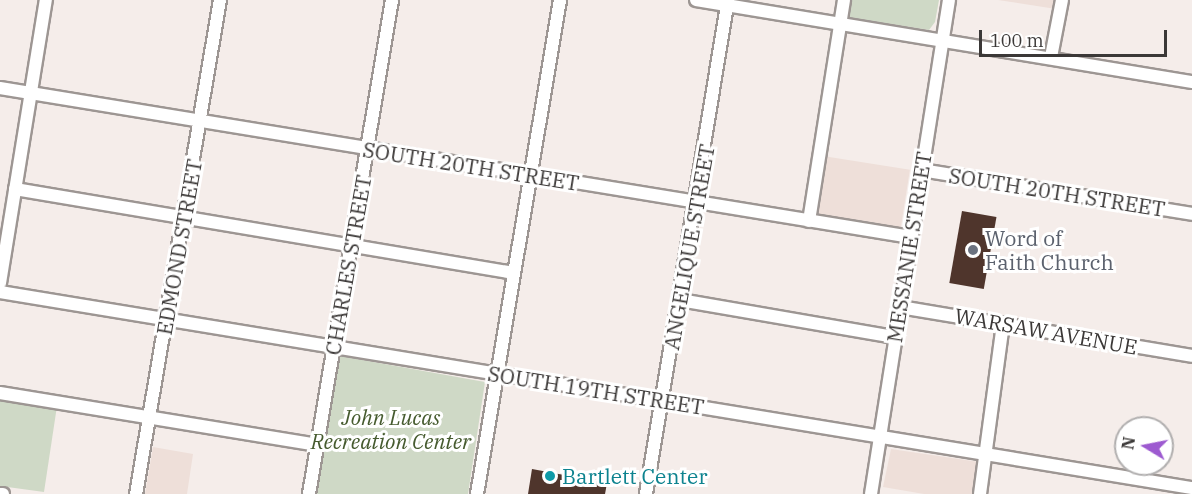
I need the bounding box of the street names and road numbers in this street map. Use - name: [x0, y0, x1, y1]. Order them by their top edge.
- street label: SOUTH 20TH STREET: [361, 136, 581, 196]
- street label: ANGELIQUE STREET: [658, 142, 720, 352]
- street label: MESSANIE STREET: [881, 150, 937, 344]
- street label: EDMOND STREET: [151, 157, 207, 337]
- street label: SOUTH 20TH STREET: [947, 162, 1167, 222]
- street label: CHARLES STREET: [320, 173, 376, 357]
- street label: WARSAW AVENUE: [953, 303, 1139, 359]
- street label: SOUTH 19TH STREET: [486, 360, 706, 420]

